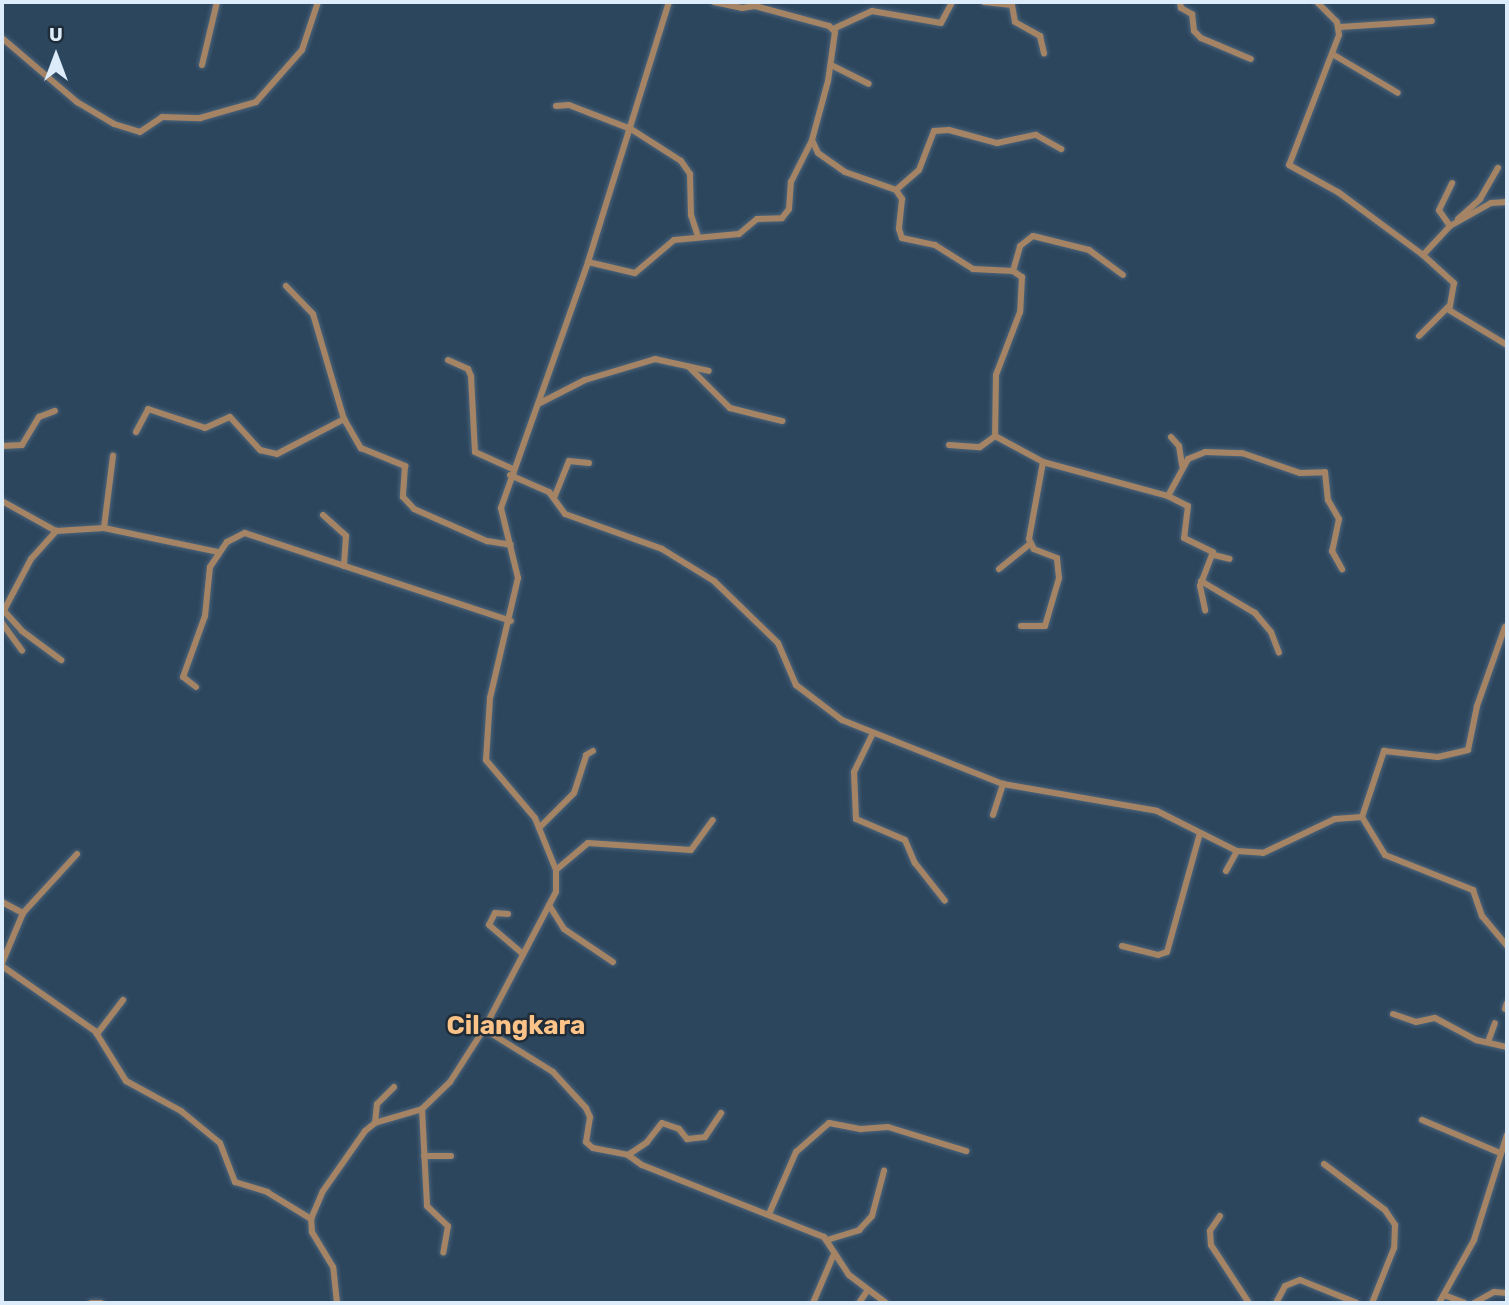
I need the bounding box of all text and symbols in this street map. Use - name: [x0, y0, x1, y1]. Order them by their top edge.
- north arrow: [21, 21, 91, 91]
- text: U: [49, 23, 63, 46]
- district label: Cilangkara: [447, 1010, 585, 1042]

